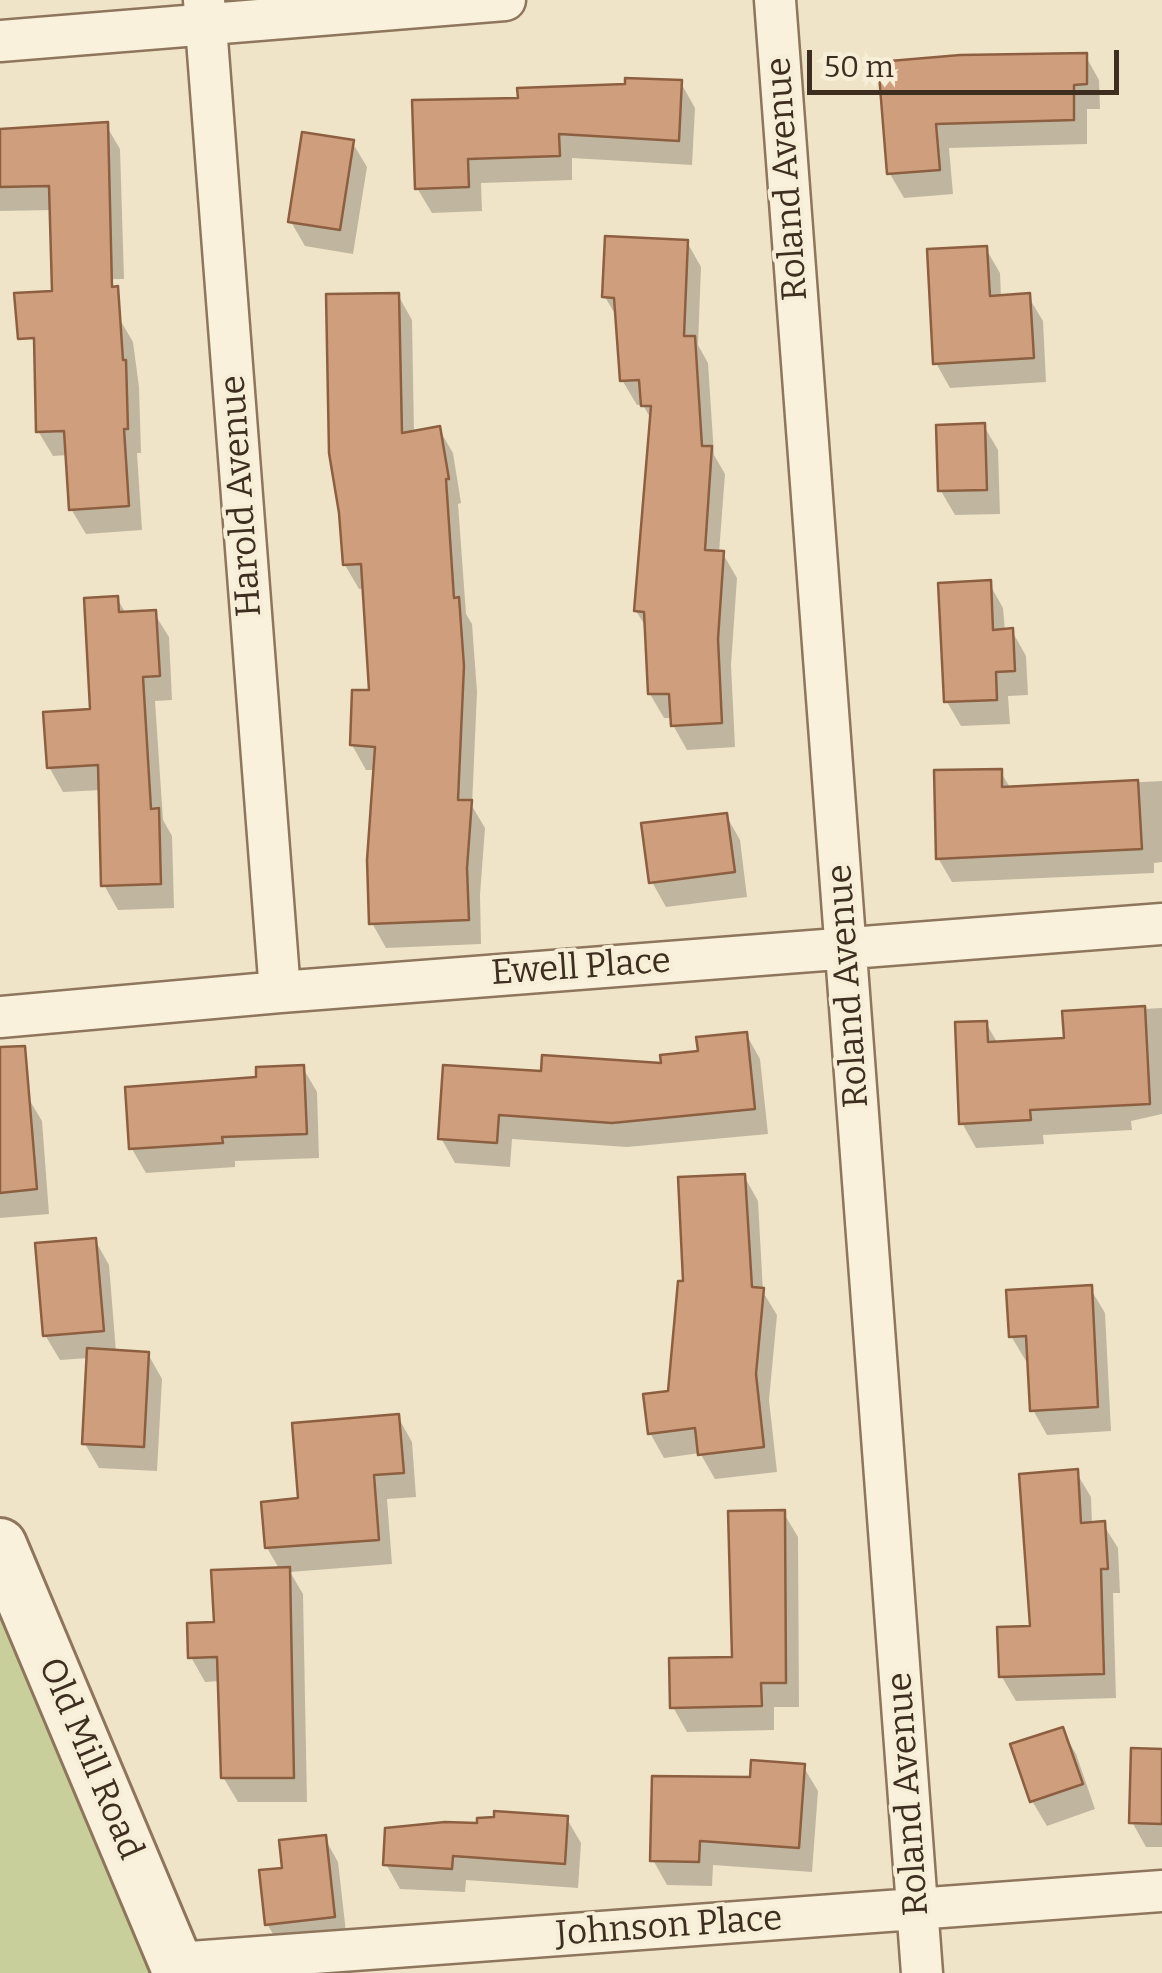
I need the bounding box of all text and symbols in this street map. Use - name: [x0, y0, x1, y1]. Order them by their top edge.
- scale bar: [812, 30, 1124, 92]
- text: 50 m: [824, 49, 894, 85]
- street label: Roland Avenue: [759, 56, 817, 302]
- street label: Harold Avenue: [213, 374, 271, 618]
- street label: Roland Avenue: [820, 863, 878, 1109]
- street label: Ewell Place: [490, 941, 672, 995]
- street label: Old Mill Road: [29, 1652, 151, 1866]
- street label: Roland Avenue: [880, 1671, 938, 1917]
- street label: Johnson Place: [554, 1898, 784, 1956]

